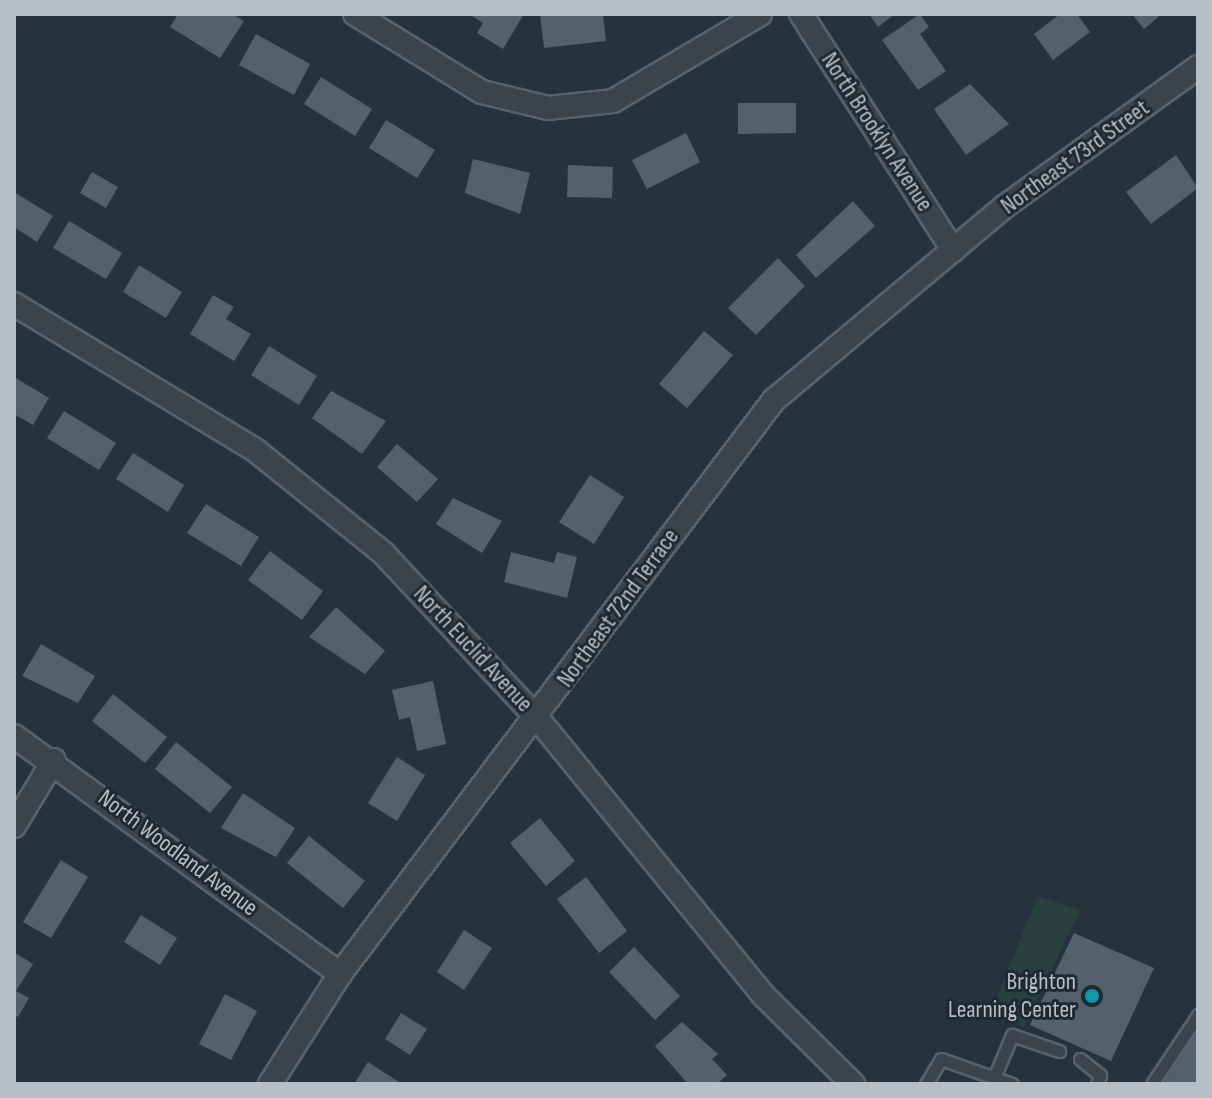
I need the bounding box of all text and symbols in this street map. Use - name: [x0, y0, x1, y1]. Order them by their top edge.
- street label: North Brooklyn Avenue: [815, 47, 939, 217]
- street label: Northeast 73rd Street: [995, 94, 1155, 220]
- street label: Northeast 72nd Terrace: [551, 523, 685, 693]
- street label: North Euclid Avenue: [407, 580, 539, 718]
- street label: North Woodland Avenue: [93, 784, 263, 922]
- place label: Brighton Learning Center: [948, 968, 1076, 1024]
- marker: Brighton Learning Center: [1083, 987, 1101, 1005]

